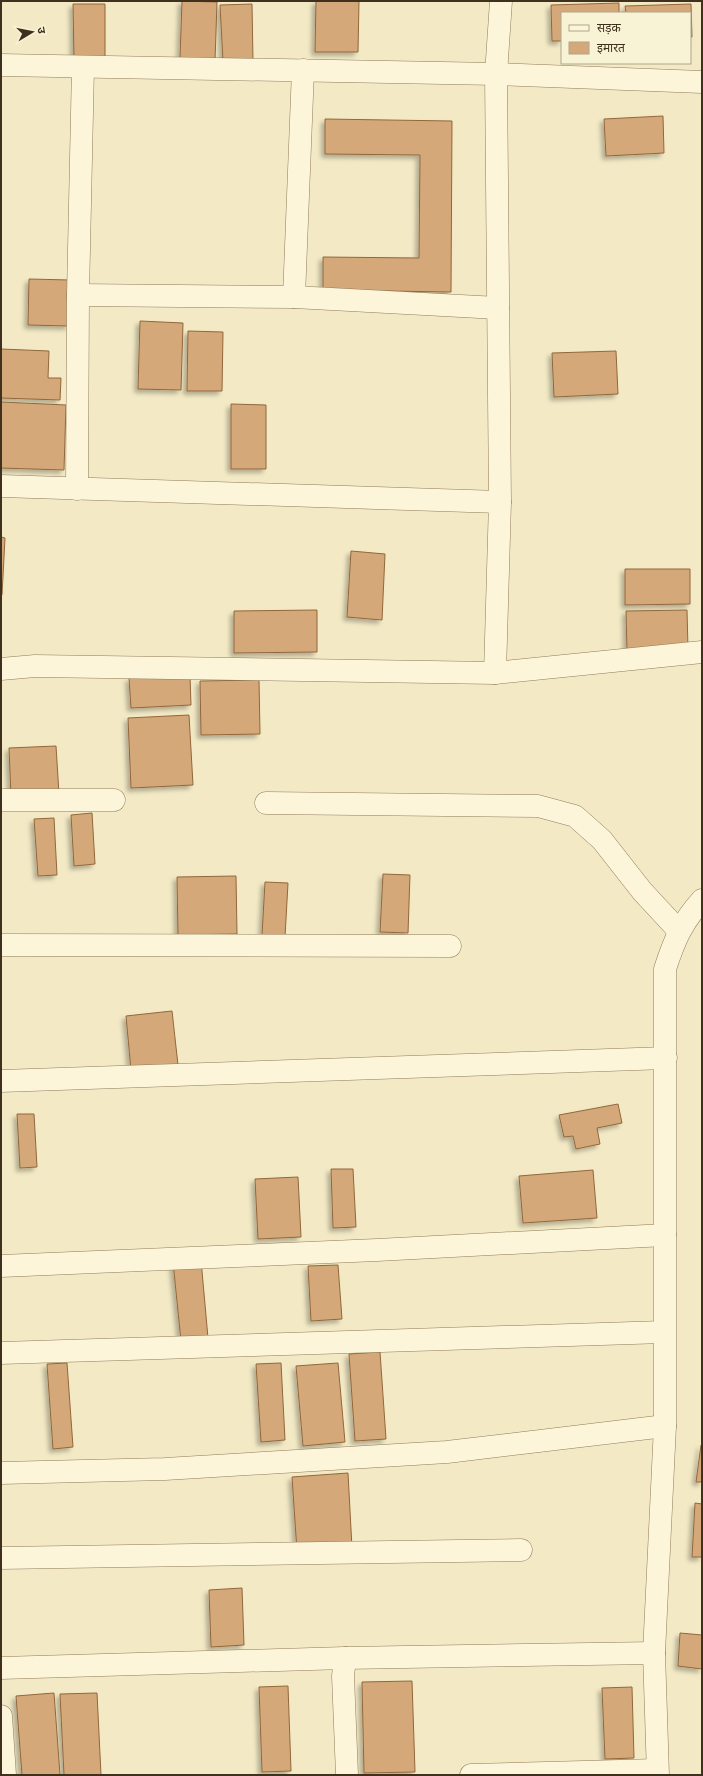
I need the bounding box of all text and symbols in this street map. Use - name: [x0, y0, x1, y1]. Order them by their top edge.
- north arrow: [12, 12, 52, 52]
- legend: [561, 12, 691, 64]
- text: सड़क: [597, 20, 622, 35]
- text: उ: [34, 26, 49, 35]
- text: इमारत: [597, 40, 626, 55]

